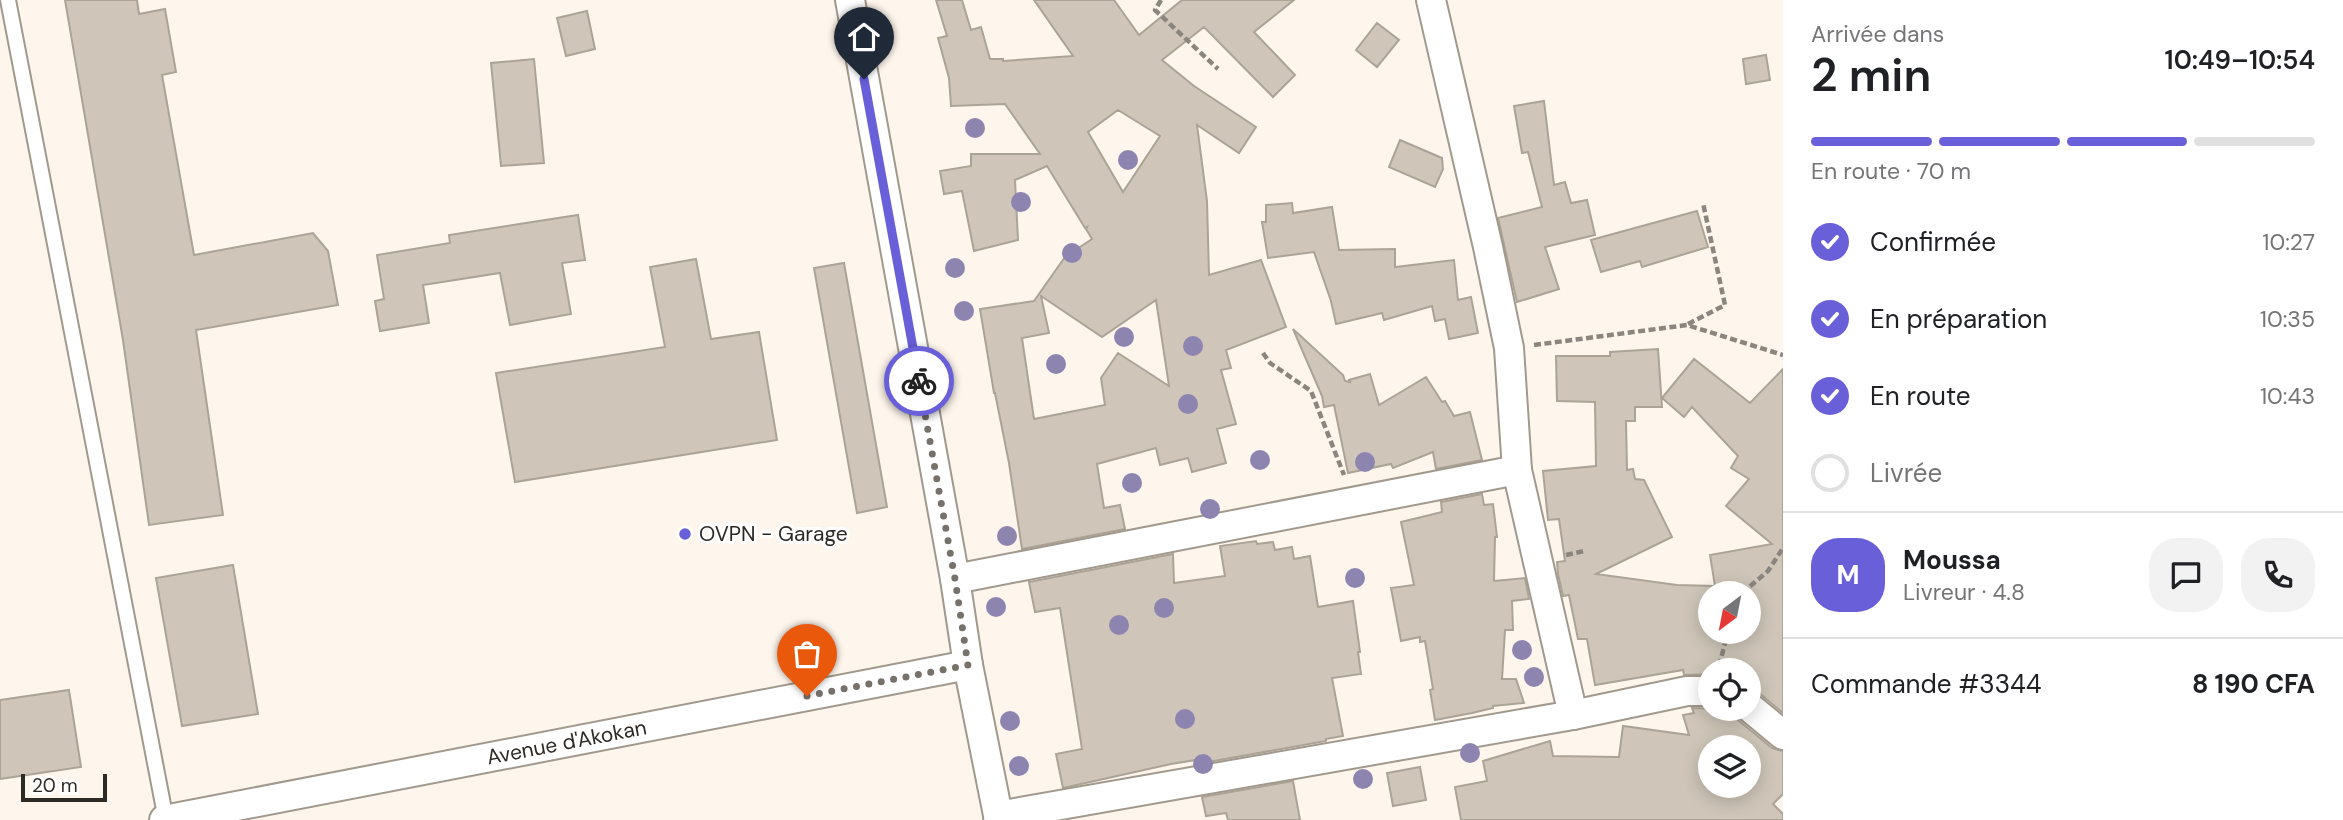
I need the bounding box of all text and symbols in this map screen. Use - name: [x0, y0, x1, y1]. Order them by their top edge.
- pin: [834, 7, 894, 79]
- icon: home: [845, 18, 883, 56]
- text: Arrivée dans: [1811, 19, 1944, 49]
- text: 10:49–10:54: [2165, 43, 2315, 77]
- text: 2 min: [1811, 45, 1931, 105]
- text: En route · 70 m: [1811, 156, 1971, 186]
- icon: check: [1811, 223, 1849, 261]
- text: Confirmée: [1870, 225, 1996, 259]
- text: 10:27: [2262, 227, 2315, 257]
- icon: check: [1811, 300, 1849, 338]
- text: En préparation: [1870, 302, 2047, 336]
- text: 10:35: [2260, 304, 2315, 334]
- courier: [884, 346, 954, 416]
- icon: bike: [900, 362, 938, 400]
- icon: check: [1811, 377, 1849, 415]
- text: En route: [1870, 379, 1971, 413]
- text: 10:43: [2260, 381, 2315, 411]
- text: Livrée: [1870, 456, 1942, 490]
- place label: OVPN - Garage: [699, 520, 848, 548]
- marker: OVPN - Garage: [677, 526, 693, 542]
- button: chat: [2149, 538, 2223, 612]
- button: phone: [2241, 538, 2315, 612]
- text: Moussa: [1903, 543, 2001, 577]
- text: M: [1836, 558, 1860, 592]
- text: Livreur · 4.8: [1903, 577, 2025, 607]
- north arrow: [1698, 581, 1760, 644]
- map controls: [1698, 581, 1761, 798]
- pin: [777, 624, 837, 696]
- icon: bag: [788, 635, 826, 673]
- button: locate: [1698, 658, 1761, 721]
- text: Commande #3344: [1811, 667, 2042, 701]
- text: 8 190 CFA: [2192, 667, 2315, 701]
- street label: Avenue d'Akokan: [484, 713, 649, 772]
- button: layers: [1698, 735, 1761, 798]
- scale bar: [21, 771, 107, 803]
- text: 20 m: [32, 773, 78, 798]

